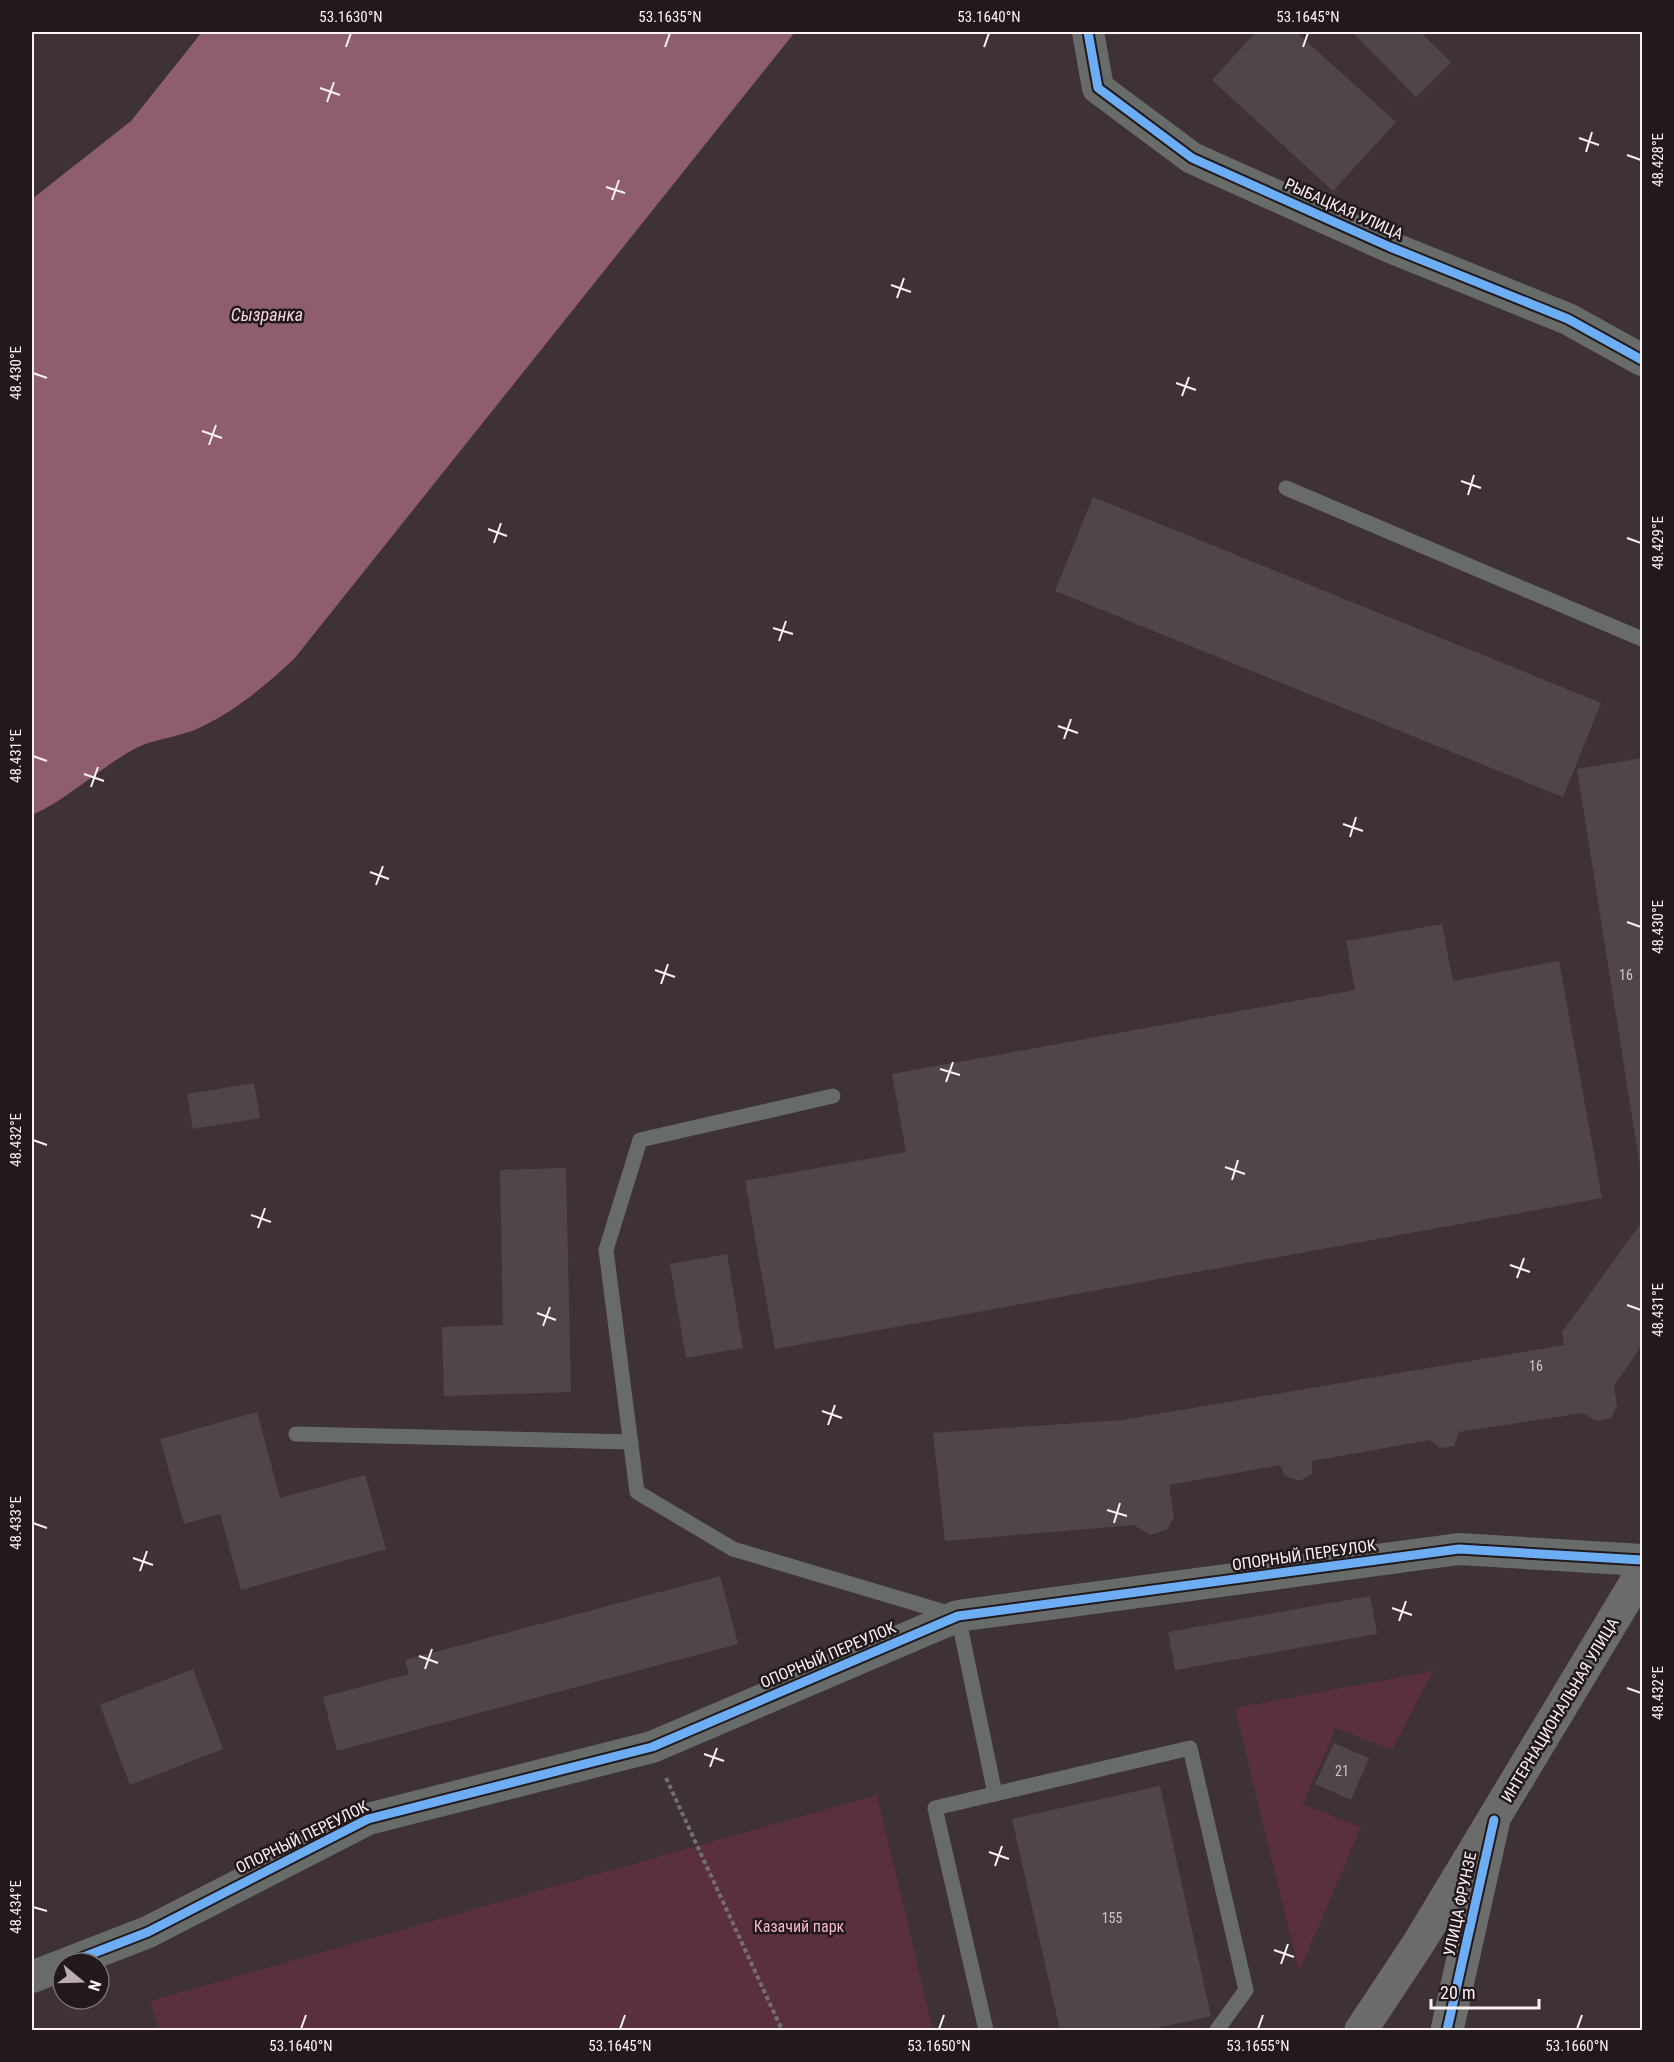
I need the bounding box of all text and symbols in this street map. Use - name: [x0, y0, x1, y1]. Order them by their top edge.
- text: 53.1630°N: [319, 8, 383, 26]
- text: 53.1635°N: [638, 8, 702, 26]
- text: 53.1640°N: [957, 8, 1021, 26]
- text: 53.1645°N: [1276, 8, 1340, 26]
- text: 48.428°E: [1649, 133, 1667, 187]
- street label: РЫБАЦКАЯ УЛИЦА: [1282, 174, 1406, 244]
- water label: Сызранка: [231, 304, 303, 325]
- text: 48.430°E: [7, 346, 25, 400]
- text: 48.429°E: [1649, 516, 1667, 570]
- text: 48.431°E: [7, 729, 25, 783]
- text: 48.430°E: [1649, 900, 1667, 954]
- house number: 16: [1619, 967, 1633, 983]
- text: 48.432°E: [7, 1113, 25, 1167]
- text: 48.431°E: [1649, 1283, 1667, 1337]
- house number: 16: [1529, 1358, 1543, 1374]
- text: 48.433°E: [7, 1496, 25, 1550]
- street label: ОПОРНЫЙ ПЕРЕУЛОК: [1231, 1535, 1377, 1575]
- street label: ИНТЕРНАЦИОНАЛЬНАЯ УЛИЦА: [1497, 1614, 1623, 1806]
- street label: ОПОРНЫЙ ПЕРЕУЛОК: [757, 1618, 899, 1692]
- text: 48.432°E: [1649, 1666, 1667, 1720]
- house number: 21: [1335, 1763, 1349, 1779]
- street label: ОПОРНЫЙ ПЕРЕУЛОК: [233, 1797, 371, 1877]
- street label: УЛИЦА ФРУНЗЕ: [1440, 1850, 1480, 1958]
- text: 48.434°E: [7, 1880, 25, 1934]
- house number: 155: [1102, 1910, 1122, 1926]
- park label: Казачий парк: [754, 1917, 845, 1936]
- north arrow: [51, 1951, 111, 2011]
- scale bar: [1431, 1972, 1539, 2010]
- text: N: [84, 1978, 105, 1993]
- text: 20 m: [1440, 1982, 1475, 2003]
- text: 53.1640°N: [269, 2037, 333, 2055]
- text: 53.1645°N: [588, 2037, 652, 2055]
- text: 53.1650°N: [907, 2037, 971, 2055]
- text: 53.1655°N: [1226, 2037, 1290, 2055]
- text: 53.1660°N: [1545, 2037, 1609, 2055]

